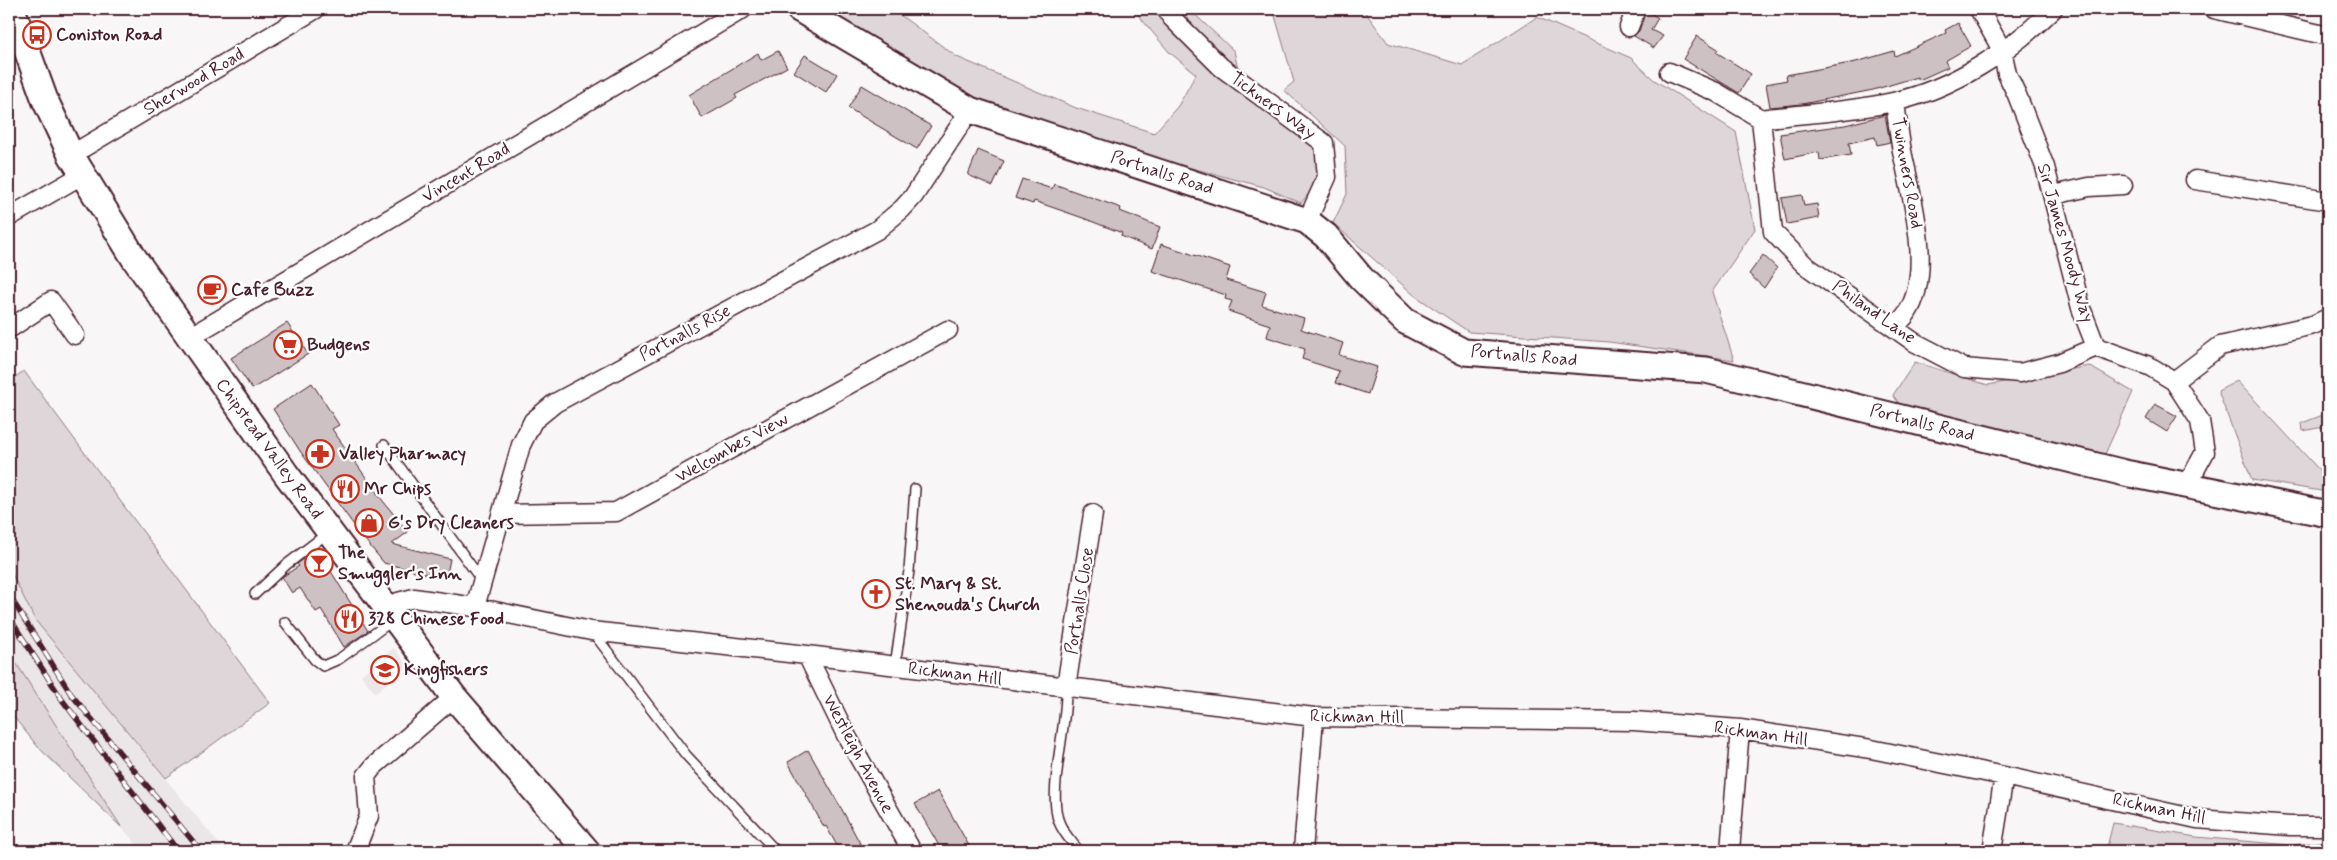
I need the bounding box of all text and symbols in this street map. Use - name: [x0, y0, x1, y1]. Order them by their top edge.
- bus stop icon: Coniston Road: [22, 20, 52, 50]
- place label: Coniston Road: [56, 23, 162, 47]
- street label: Sherwood Road: [139, 42, 249, 122]
- street label: Tickners Way: [1225, 67, 1321, 145]
- street label: Twinners Road: [1885, 116, 1929, 230]
- street label: Vincent Road: [417, 137, 515, 209]
- street label: Portnalls Road: [1107, 145, 1217, 201]
- street label: Sir James Moody Way: [2031, 161, 2099, 325]
- street label: Philand Lane: [1828, 274, 1920, 350]
- cafe icon: Cafe Buzz: [197, 275, 227, 305]
- place label: Cafe Buzz: [231, 278, 314, 302]
- street label: Portnalls Rise: [635, 299, 735, 367]
- supermarket icon: Budgens: [273, 330, 303, 360]
- place label: Budgens: [307, 333, 370, 359]
- street label: Portnalls Road: [1470, 339, 1578, 373]
- street label: Chipstead Valley Road: [210, 374, 328, 524]
- street label: Portnalls Road: [1867, 398, 1977, 448]
- street label: Welcombes View: [671, 407, 793, 489]
- pharmacy icon: Valley Pharmacy: [305, 439, 335, 469]
- place label: Valley Pharmacy: [339, 442, 466, 466]
- restaurant icon: Mr Chips: [330, 474, 360, 504]
- place label: Mr Chips: [364, 477, 431, 501]
- shop icon: G's Dry Cleaners: [354, 508, 384, 538]
- place label: G's Dry Cleaners: [388, 511, 514, 535]
- place label: The Smuggler's Inn: [338, 541, 463, 588]
- street label: Portnalls Close: [1060, 546, 1100, 656]
- bar icon: The Smuggler's Inn: [304, 548, 334, 578]
- place label: St. Mary & St. Shenouda's Church: [895, 572, 1040, 617]
- church icon: St. Mary & St. Shenouda's Church: [861, 579, 891, 609]
- restaurant icon: 328 Chinese Food: [334, 604, 364, 634]
- place label: 328 Chinese Food: [368, 607, 504, 631]
- school or university icon: Kingfishers: [370, 655, 400, 685]
- street label: Rickman Hill: [907, 656, 1003, 692]
- place label: Kingfishers: [404, 658, 488, 684]
- street label: Westleigh Avenue: [817, 690, 899, 818]
- street label: Rickman Hill: [1310, 704, 1404, 730]
- street label: Rickman Hill: [1713, 716, 1809, 752]
- street label: Rickman Hill: [2110, 787, 2208, 831]

